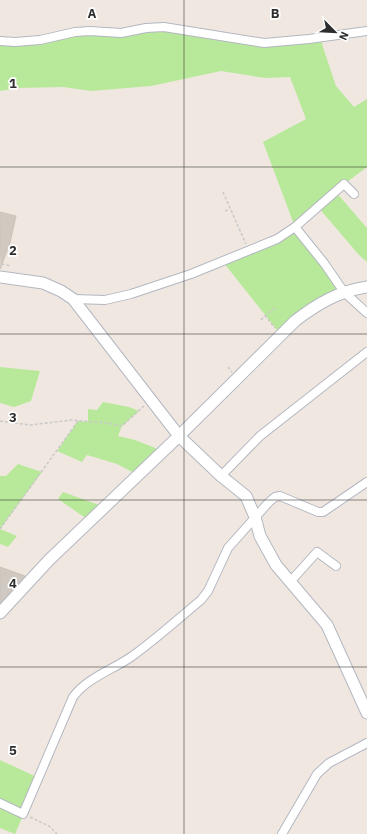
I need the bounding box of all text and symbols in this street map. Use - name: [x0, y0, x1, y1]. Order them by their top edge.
- text: A: [88, 5, 97, 22]
- text: B: [271, 5, 280, 22]
- north arrow: [315, 12, 355, 52]
- text: N: [336, 30, 352, 43]
- text: 1: [9, 75, 17, 92]
- text: 2: [9, 242, 17, 259]
- text: 3: [9, 409, 17, 426]
- text: 4: [9, 575, 17, 592]
- text: 5: [9, 742, 17, 759]

